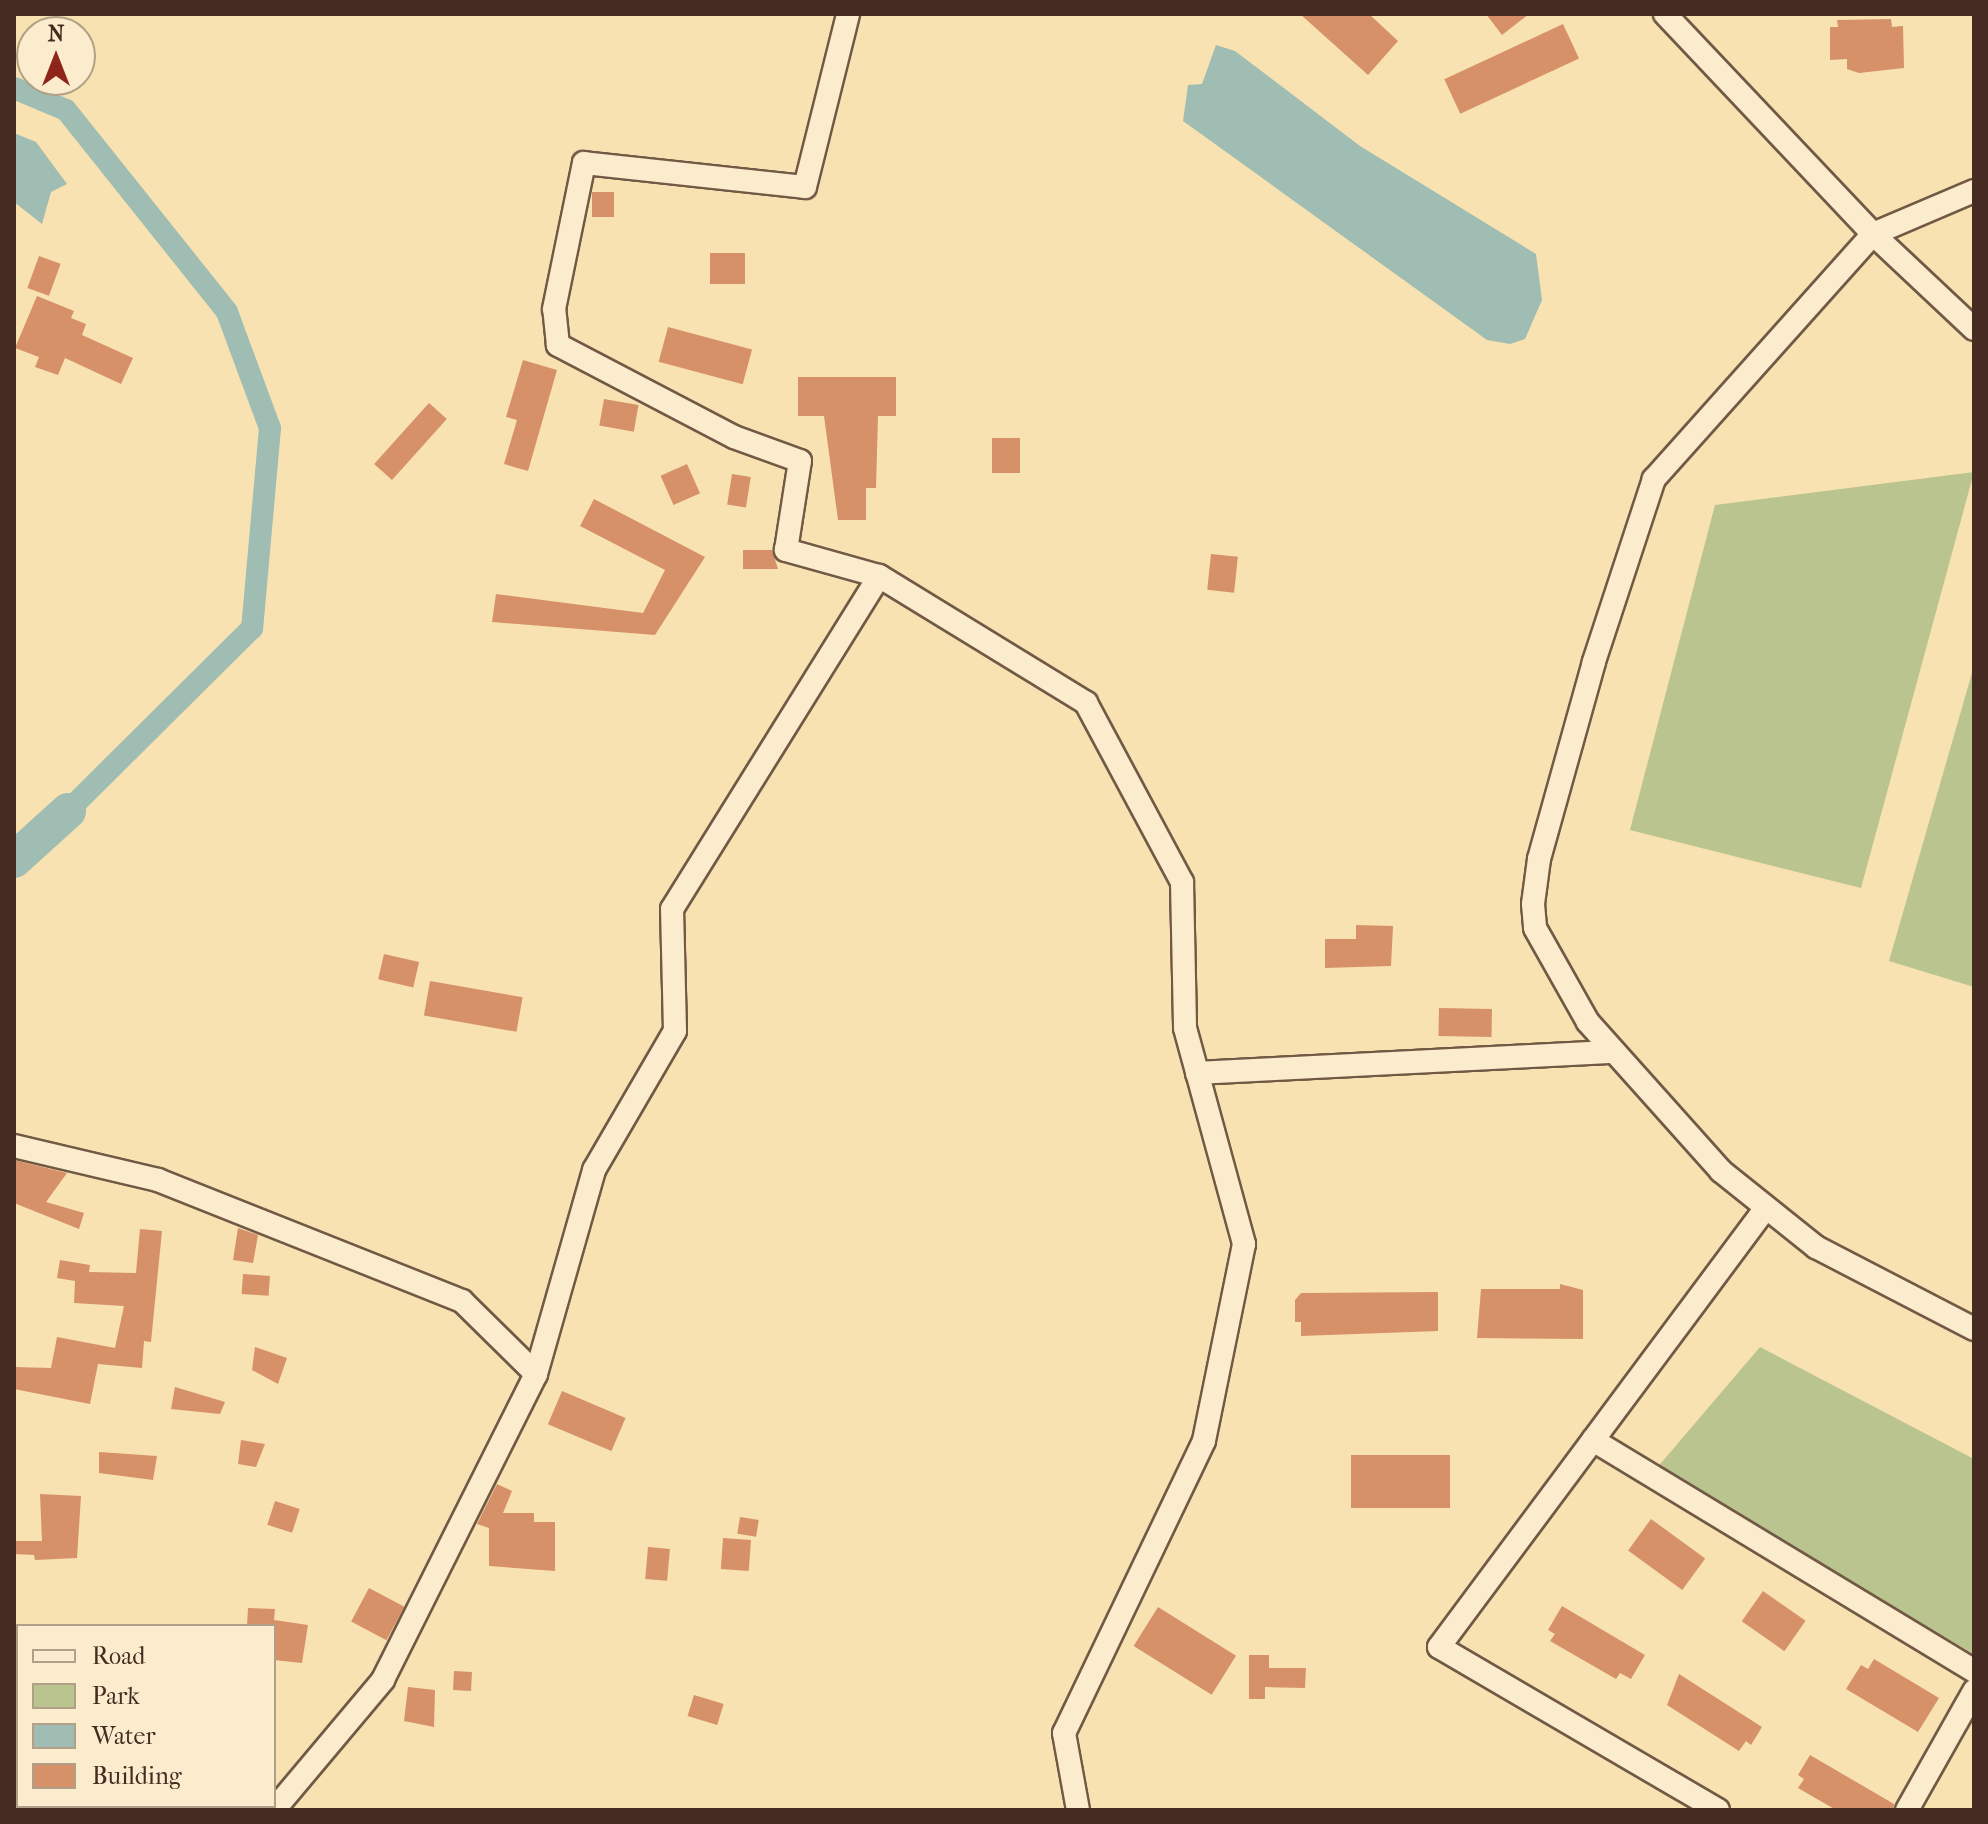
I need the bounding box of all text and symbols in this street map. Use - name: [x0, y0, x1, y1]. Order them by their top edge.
- north arrow: [16, 16, 96, 96]
- text: N: [48, 21, 64, 47]
- legend: [16, 1624, 276, 1808]
- text: Road: [92, 1642, 145, 1670]
- text: Park: [92, 1682, 140, 1710]
- text: Water: [92, 1722, 156, 1750]
- text: Building: [92, 1762, 182, 1790]

